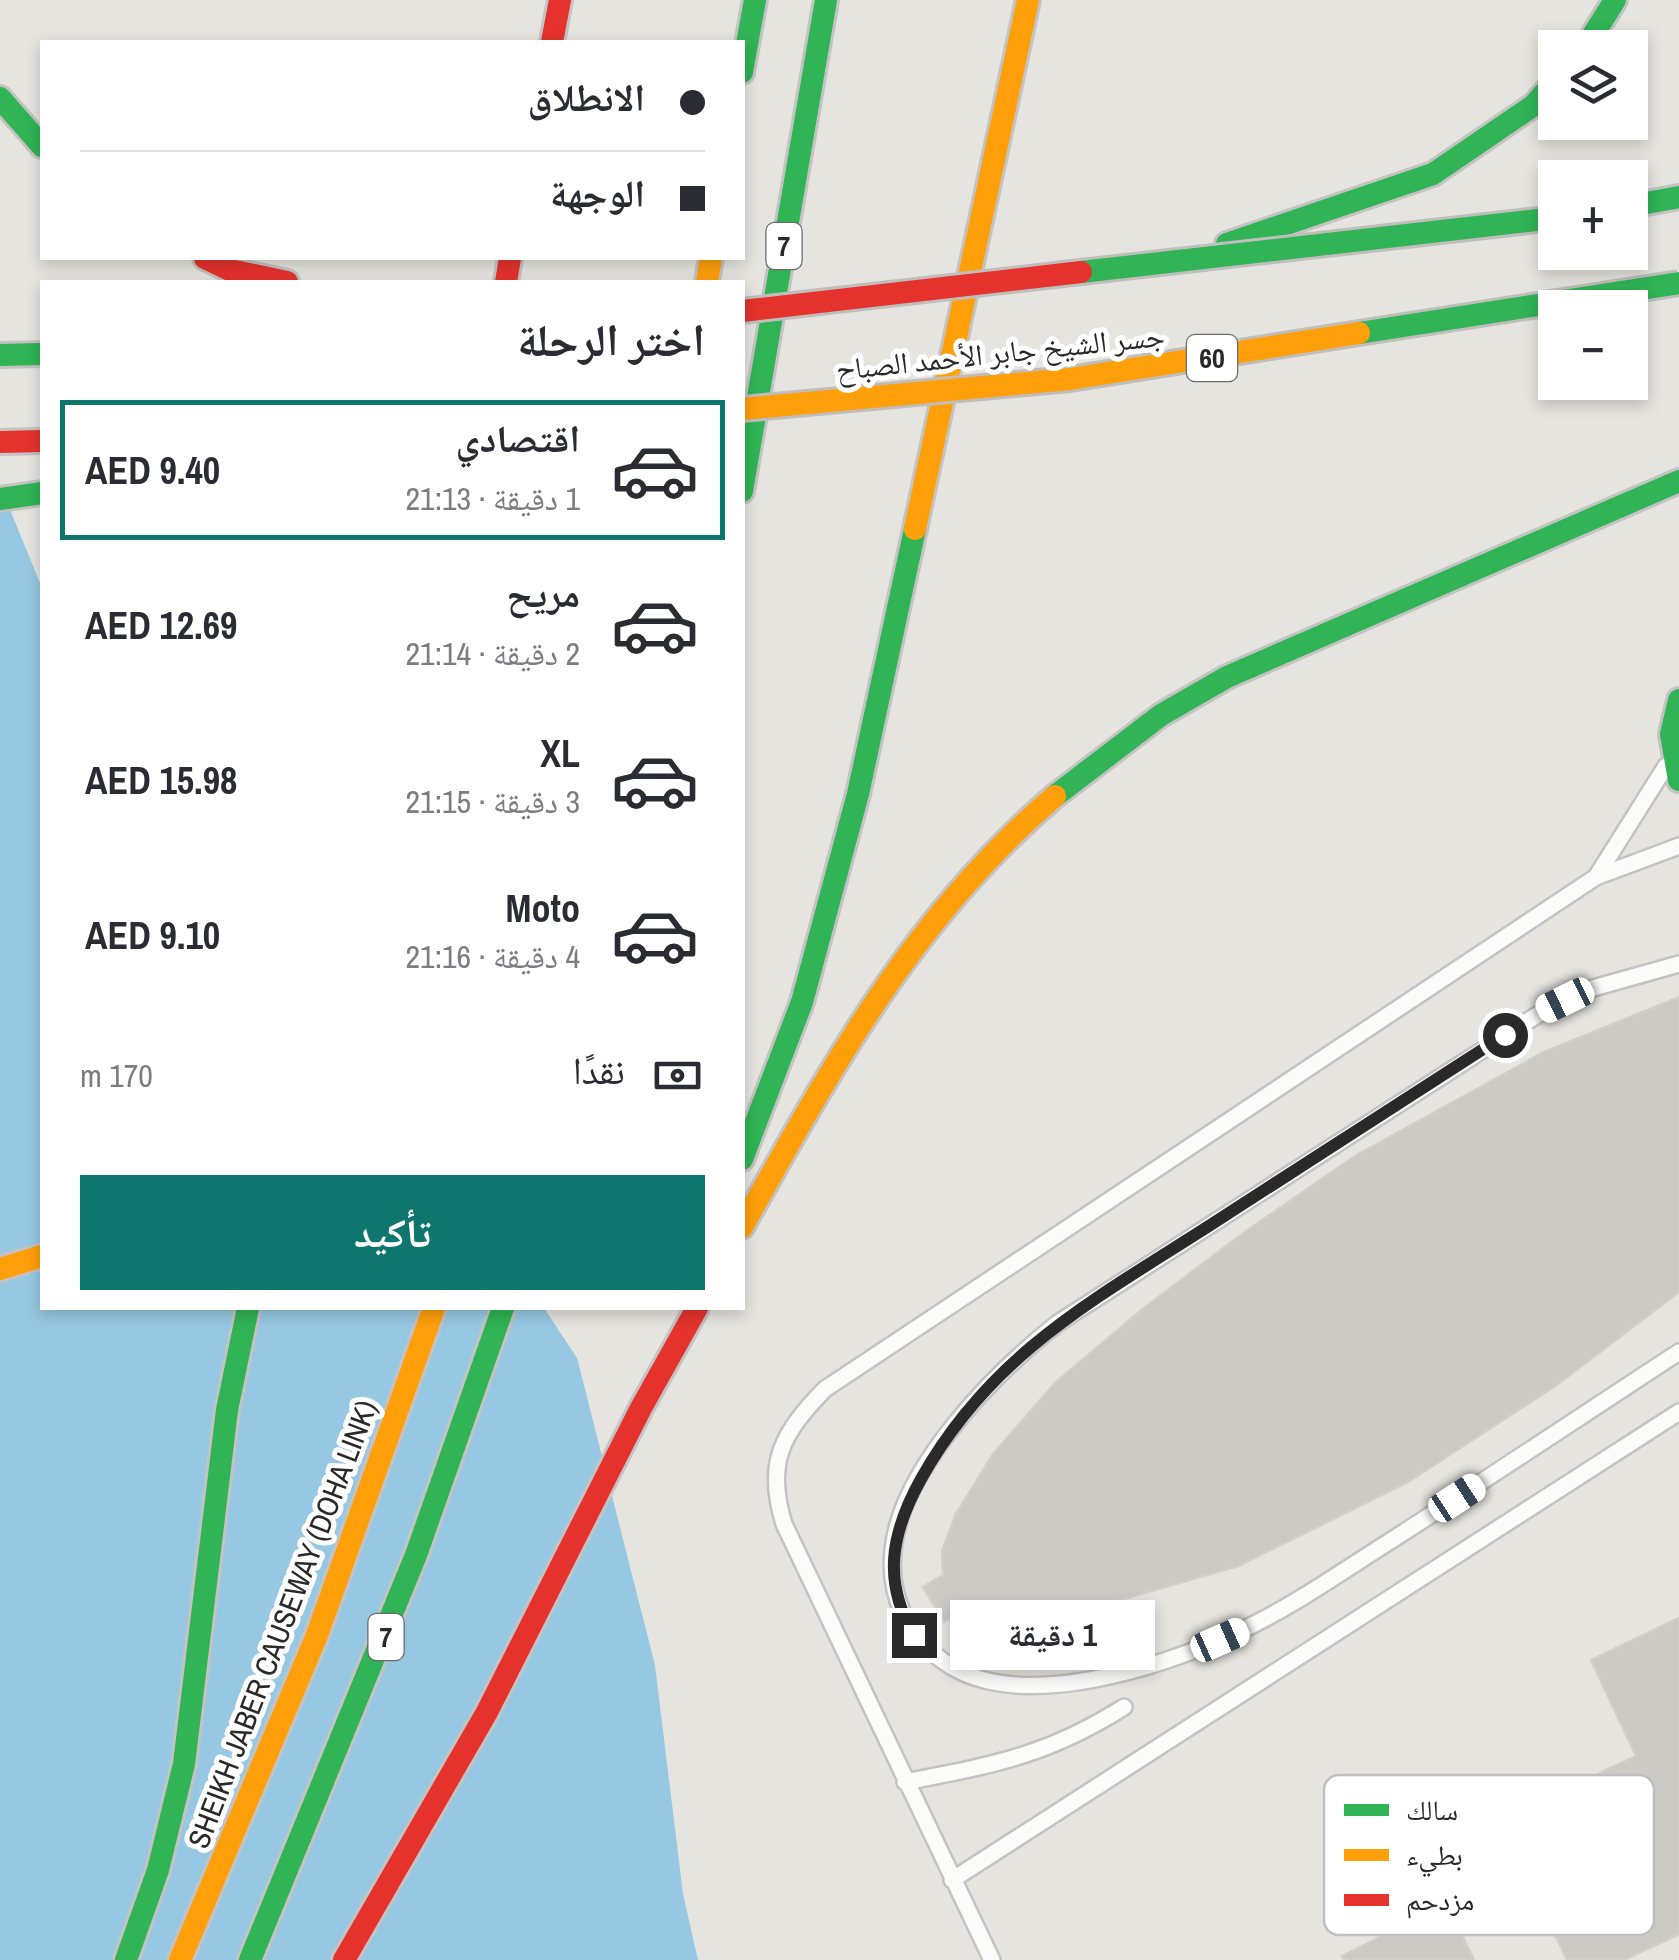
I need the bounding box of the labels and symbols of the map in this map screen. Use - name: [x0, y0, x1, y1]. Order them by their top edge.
- road number: 7: [766, 223, 802, 269]
- street label: جسر الشيخ جابر الأحمد الصباح: [834, 315, 1166, 389]
- road number: 60: [1187, 335, 1237, 381]
- car: [1531, 973, 1599, 1027]
- route start: [1483, 1013, 1528, 1058]
- street label: SHEIKH JABER CAUSEWAY (DOHA LINK): [178, 1394, 386, 1854]
- car: [1424, 1469, 1490, 1527]
- callout: 1 دقيقة: [949, 1600, 1154, 1670]
- route end: [892, 1613, 937, 1658]
- road number: 7: [368, 1614, 404, 1660]
- car: [1186, 1614, 1254, 1666]
- legend: [1324, 1775, 1654, 1935]
- text: سالك: [1406, 1791, 1458, 1829]
- text: بطيء: [1406, 1836, 1463, 1878]
- text: مزدحم: [1406, 1881, 1474, 1919]

